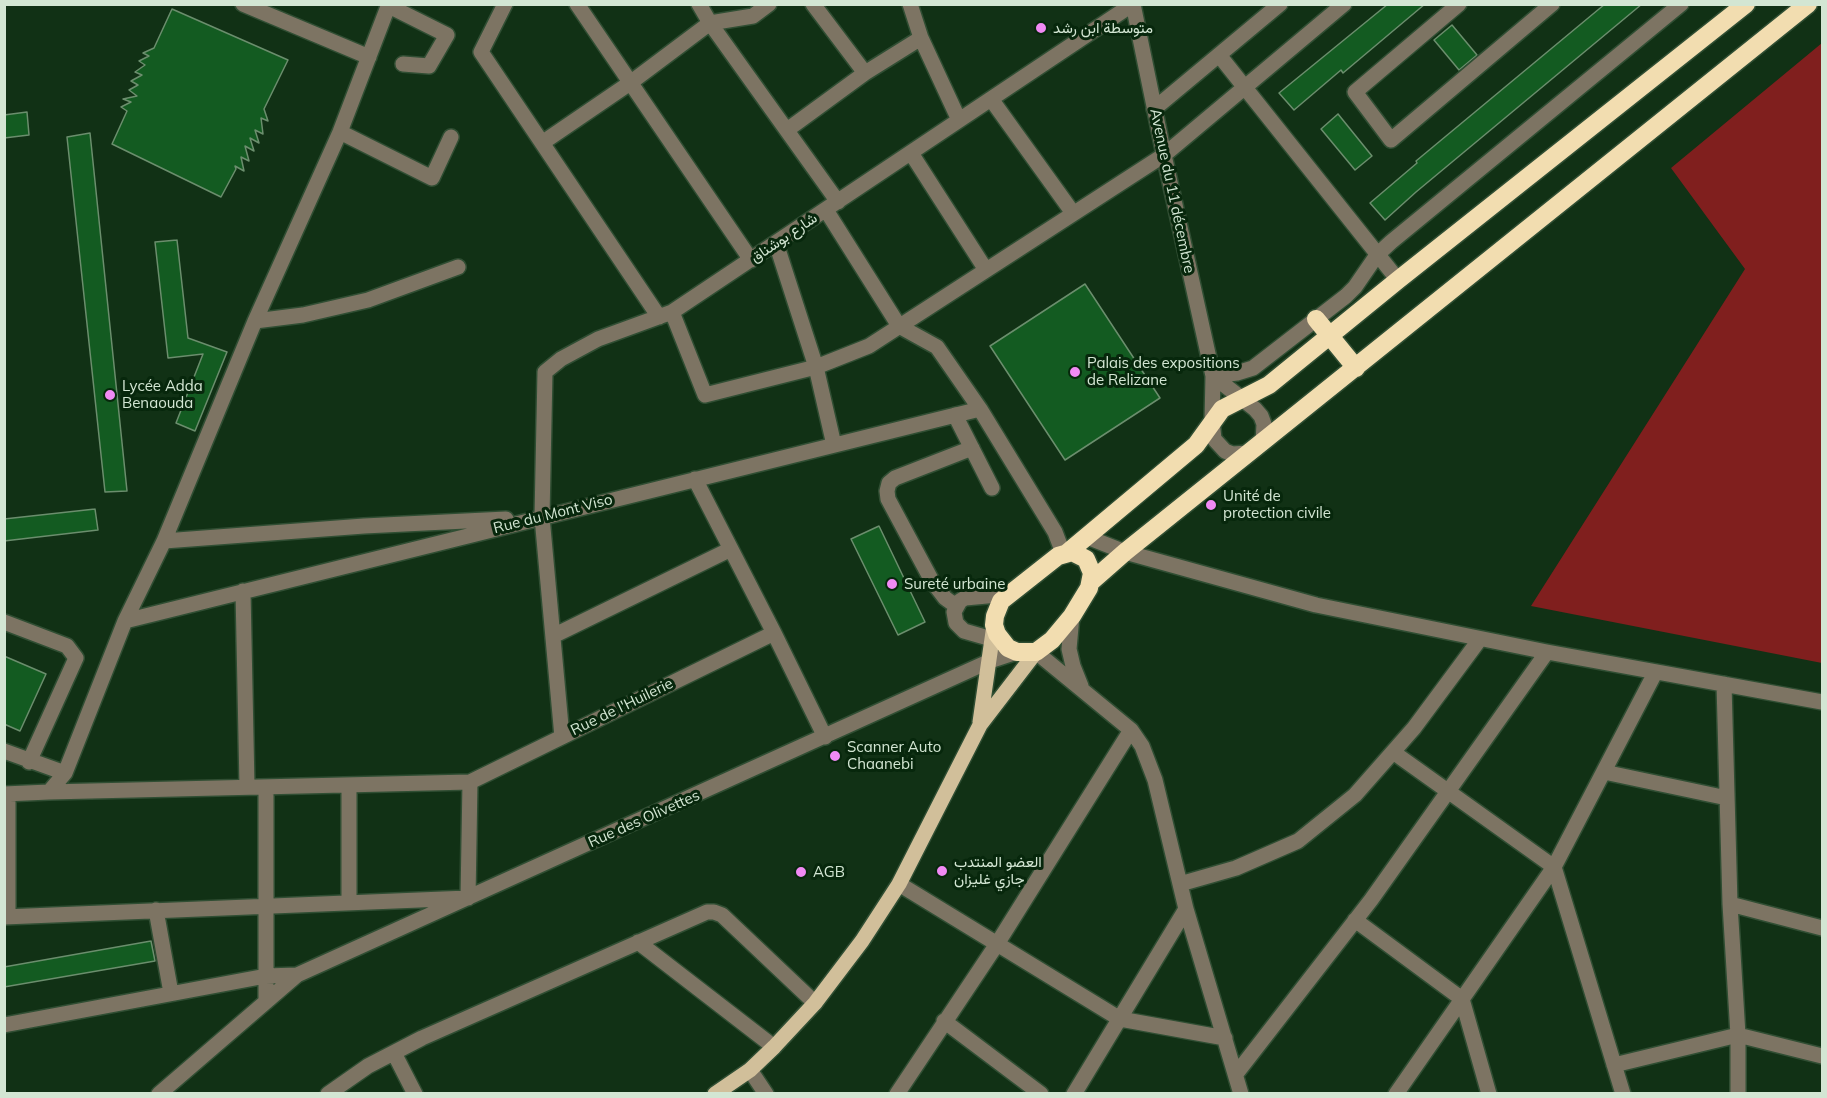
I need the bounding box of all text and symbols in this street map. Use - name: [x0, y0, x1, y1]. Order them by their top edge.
- place label: متوسطة ابن رشد: [1053, 19, 1153, 37]
- marker: متوسطة ابن رشد: [1034, 21, 1048, 35]
- street label: Avenue du 11 décembre: [1146, 107, 1198, 275]
- street label: شارع بوشناق: [747, 209, 821, 267]
- place label: Palais des expositions de Relizane: [1087, 354, 1240, 389]
- marker: Palais des expositions de Relizane: [1068, 365, 1082, 379]
- place label: Lycée Adda Benaouda: [122, 377, 203, 412]
- marker: Lycée Adda Benaouda: [103, 388, 117, 402]
- place label: Unité de protection civile: [1223, 487, 1331, 522]
- street label: Rue du Mont Viso: [492, 490, 614, 538]
- marker: Unité de protection civile: [1204, 498, 1218, 512]
- place label: Sureté urbaine: [904, 575, 1005, 593]
- marker: Sureté urbaine: [885, 577, 899, 591]
- street label: Rue de l'Huilerie: [568, 674, 676, 740]
- place label: Scanner Auto Chaanebi: [847, 738, 941, 773]
- marker: Scanner Auto Chaanebi: [828, 749, 842, 763]
- street label: Rue des Olivettes: [585, 786, 703, 852]
- place label: العضو المنتدب جازي غليزان: [954, 853, 1042, 888]
- place label: AGB: [813, 863, 845, 881]
- marker: العضو المنتدب جازي غليزان: [935, 864, 949, 878]
- marker: AGB: [794, 865, 808, 879]

